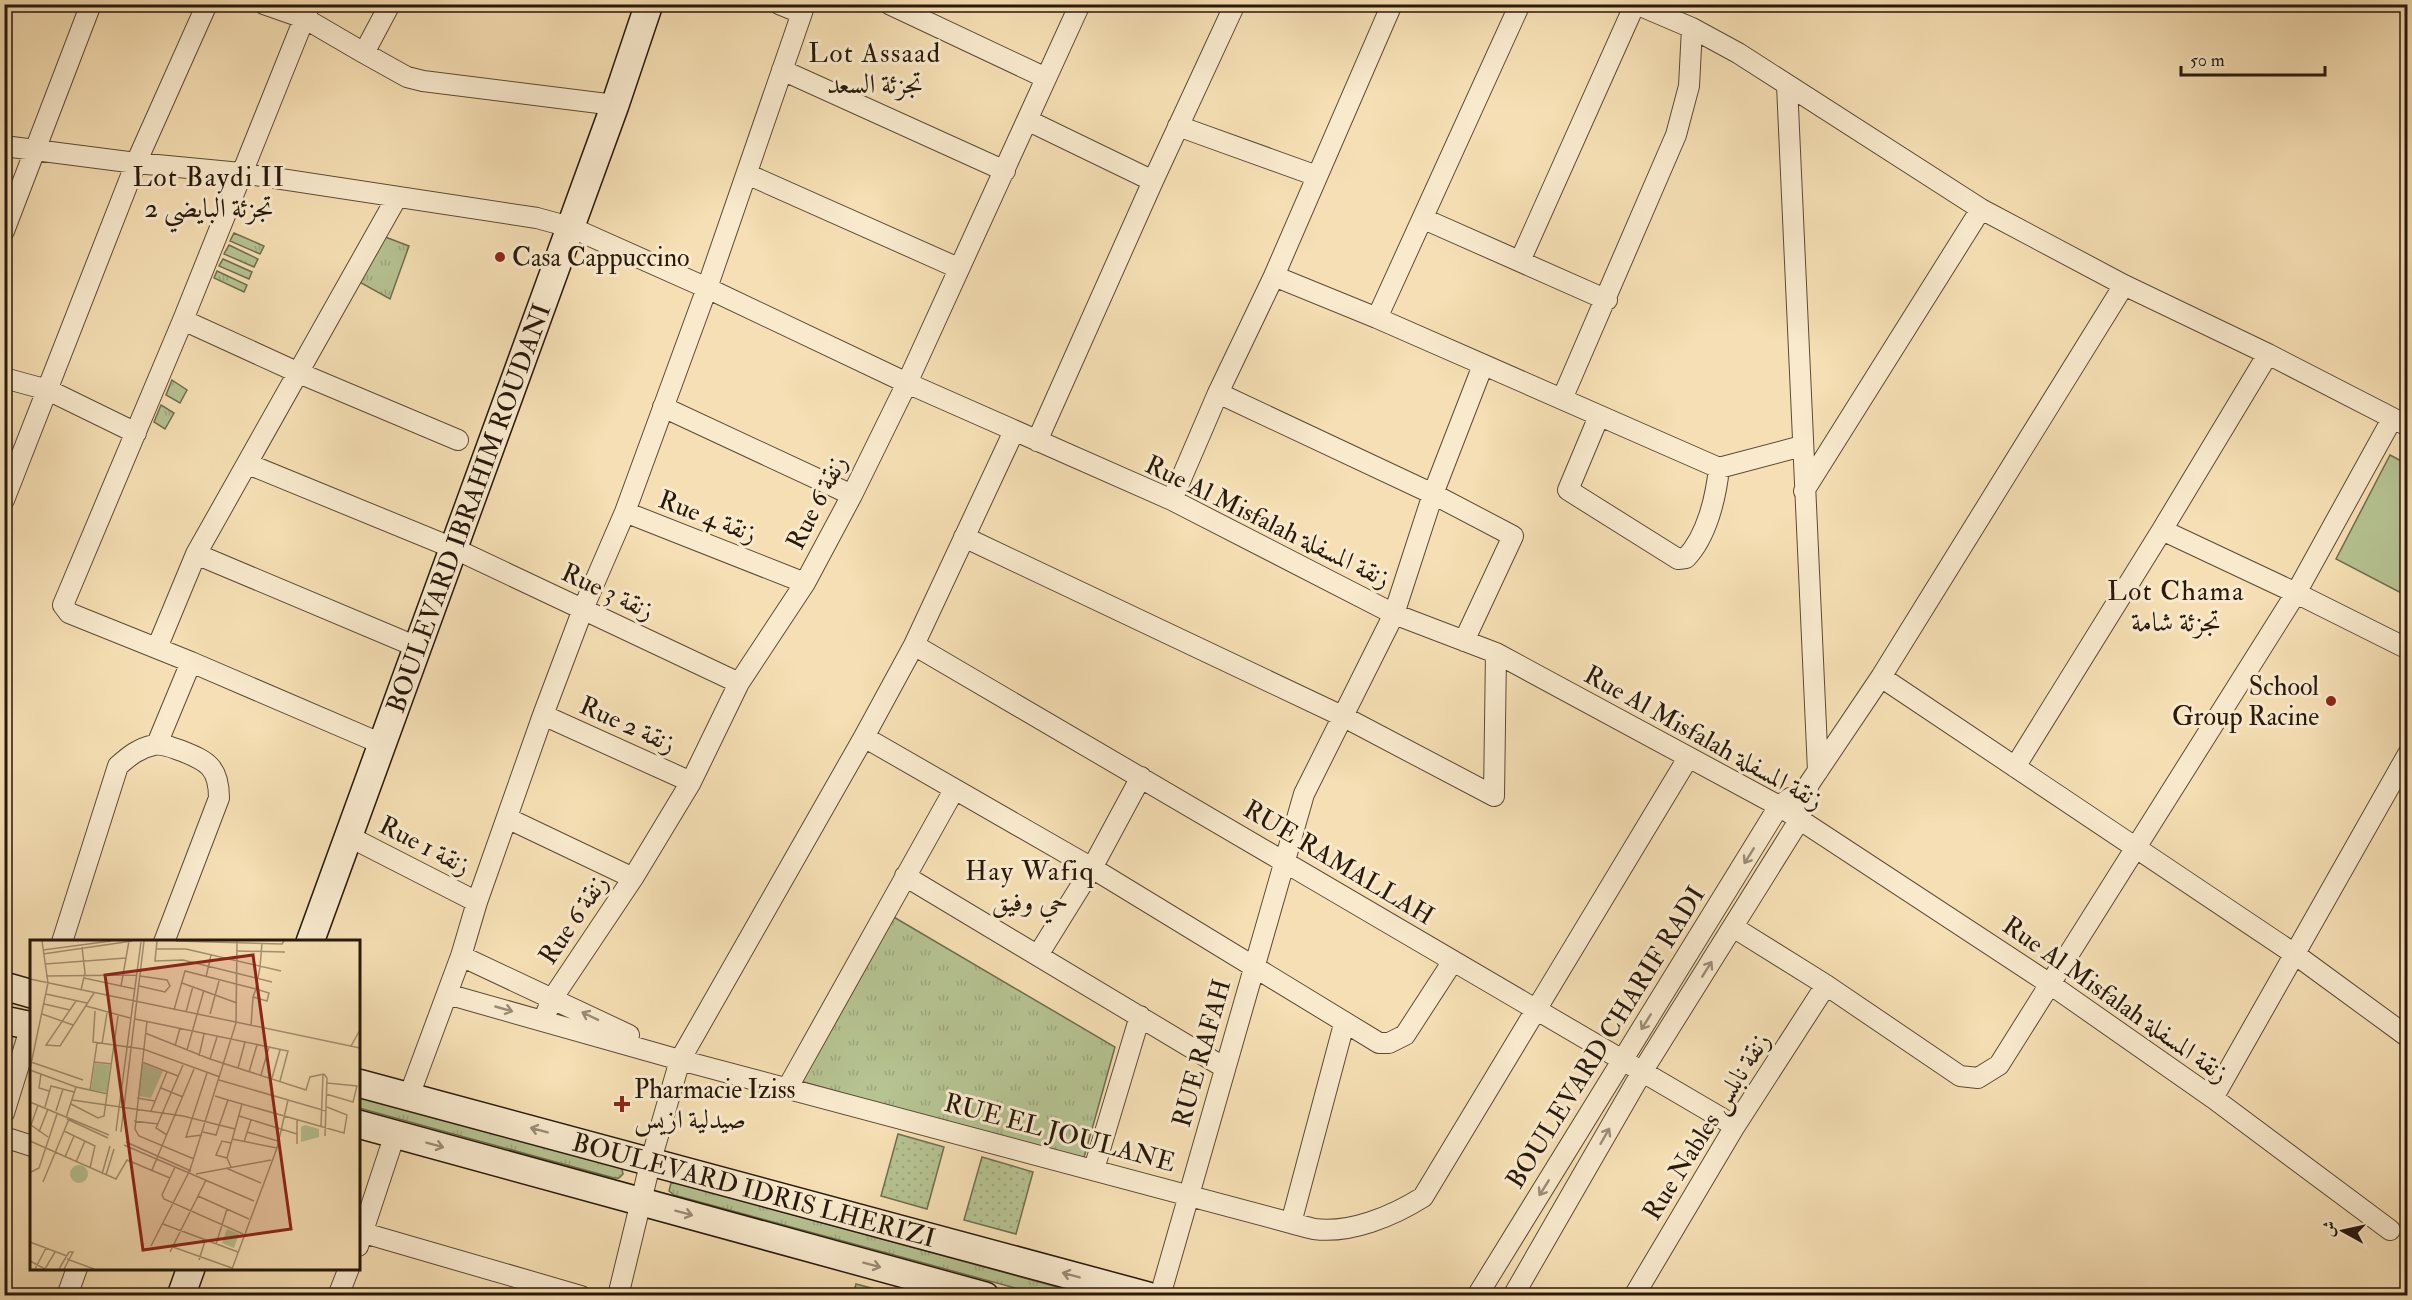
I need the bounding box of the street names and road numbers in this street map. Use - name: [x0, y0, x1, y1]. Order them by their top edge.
- street label: BOULEVARD IBRAHIM ROUDANI: [380, 299, 558, 717]
- street label: Rue Al Misfalah زنقة المسفلة: [1140, 449, 1395, 595]
- street label: Rue 6 زنقة: [780, 450, 854, 555]
- street label: Rue 4 زنقة: [654, 484, 761, 550]
- street label: Rue 3 زنقة: [556, 557, 659, 627]
- street label: Rue Al Misfalah زنقة المسفلة: [1578, 659, 1829, 817]
- street label: Rue 2 زنقة: [575, 690, 681, 760]
- street label: RUE RAMALLAH: [1237, 793, 1440, 932]
- street label: Rue 1 زنقة: [374, 809, 475, 882]
- street label: Rue 6 زنقة: [532, 868, 616, 971]
- street label: BOULEVARD CHARIF RADI: [1499, 880, 1712, 1195]
- street label: Rue Al Misfalah زنقة المسفلة: [1996, 910, 2235, 1090]
- street label: RUE RAFAH: [1166, 976, 1238, 1131]
- street label: Rue Nables زنقة نابلس: [1636, 1027, 1778, 1227]
- street label: RUE EL JOULANE: [941, 1087, 1179, 1179]
- street label: BOULEVARD IDRIS LHERIZI: [569, 1126, 939, 1255]

